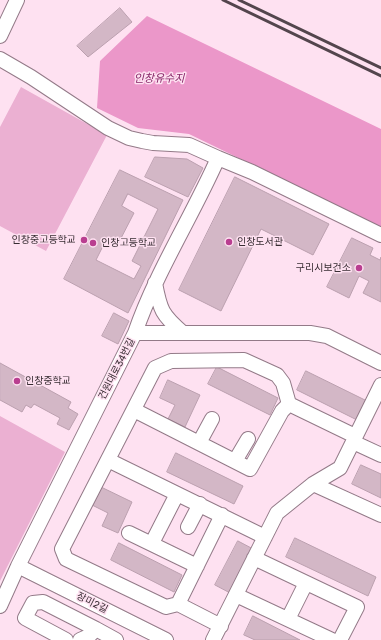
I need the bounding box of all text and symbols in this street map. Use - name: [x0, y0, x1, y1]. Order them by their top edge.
- water label: 인창유수지: [134, 72, 184, 86]
- place label: 인창중고등학교: [12, 234, 76, 246]
- marker: 인창중고등학교: [79, 235, 89, 245]
- place label: 인창도서관: [237, 236, 283, 248]
- place label: 인창고등학교: [101, 237, 156, 249]
- marker: 인창도서관: [224, 237, 234, 247]
- marker: 인창고등학교: [88, 238, 98, 248]
- place label: 구리시보건소: [296, 262, 351, 274]
- marker: 구리시보건소: [354, 263, 364, 273]
- street label: 건원대로34번길: [96, 336, 138, 402]
- place label: 인창중학교: [25, 375, 71, 387]
- marker: 인창중학교: [12, 376, 22, 386]
- street label: 장미2길: [74, 590, 110, 616]

